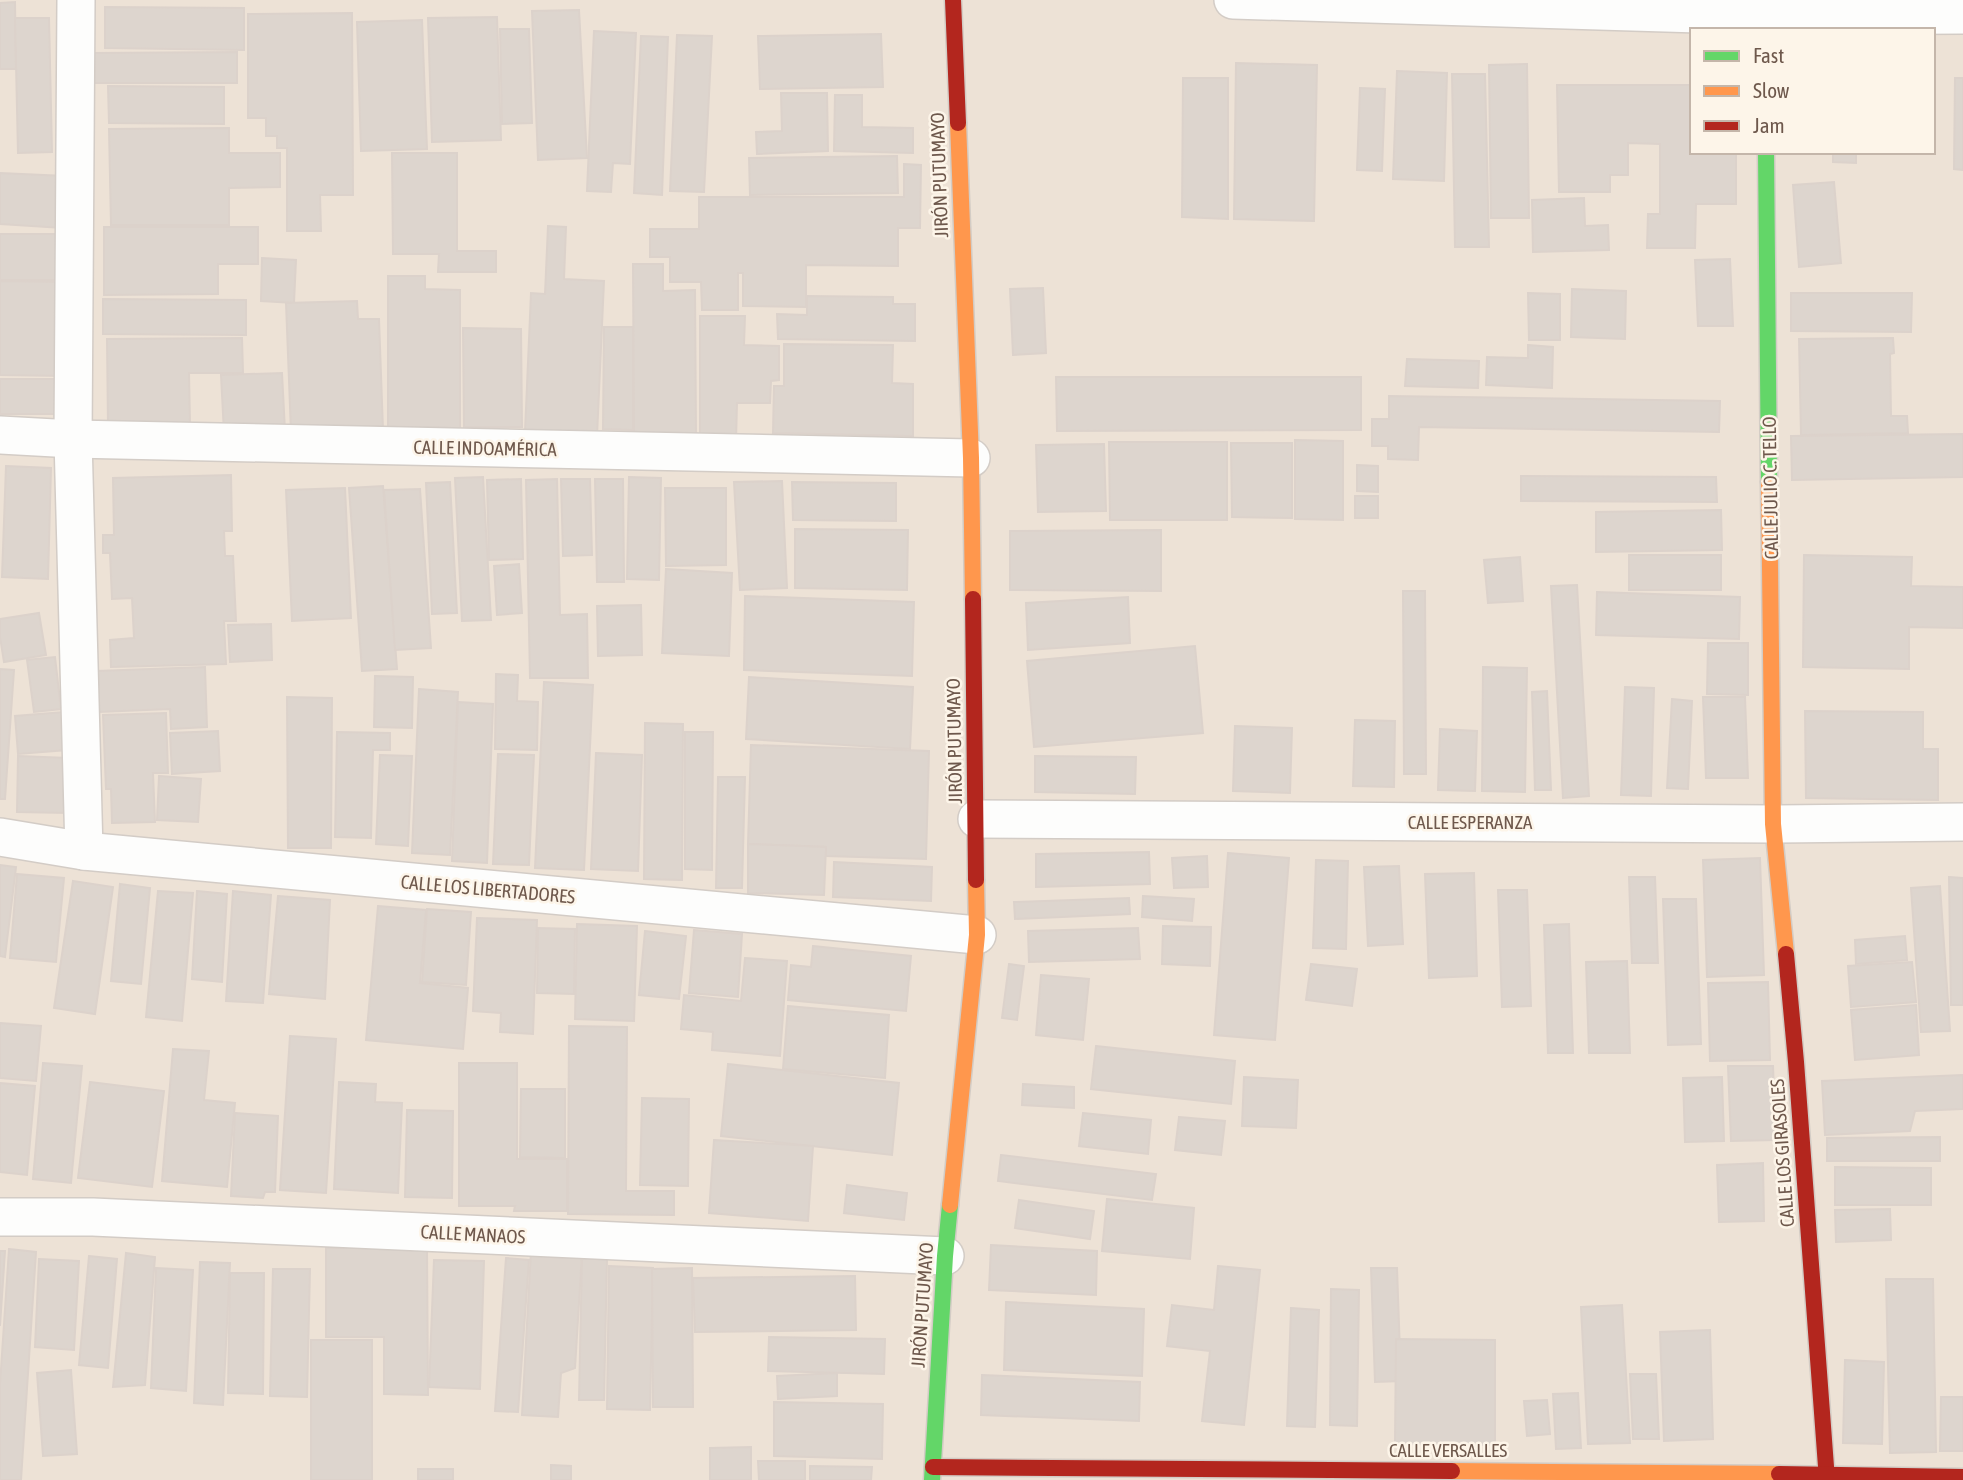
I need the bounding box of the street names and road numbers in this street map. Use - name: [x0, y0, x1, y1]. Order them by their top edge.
- street label: JIRÓN PUTUMAYO: [926, 112, 952, 238]
- street label: CALLE JULIO C. TELLO: [1758, 416, 1782, 560]
- street label: CALLE INDOAMÉRICA: [413, 436, 558, 460]
- street label: JIRÓN PUTUMAYO: [942, 678, 966, 804]
- street label: CALLE ESPERANZA: [1408, 811, 1533, 833]
- street label: CALLE LOS LIBERTADORES: [400, 870, 576, 908]
- street label: CALLE LOS GIRASOLES: [1766, 1078, 1798, 1228]
- street label: CALLE MANAOS: [420, 1220, 526, 1248]
- street label: JIRÓN PUTUMAYO: [907, 1242, 937, 1368]
- street label: CALLE VERSALLES: [1389, 1439, 1507, 1461]

